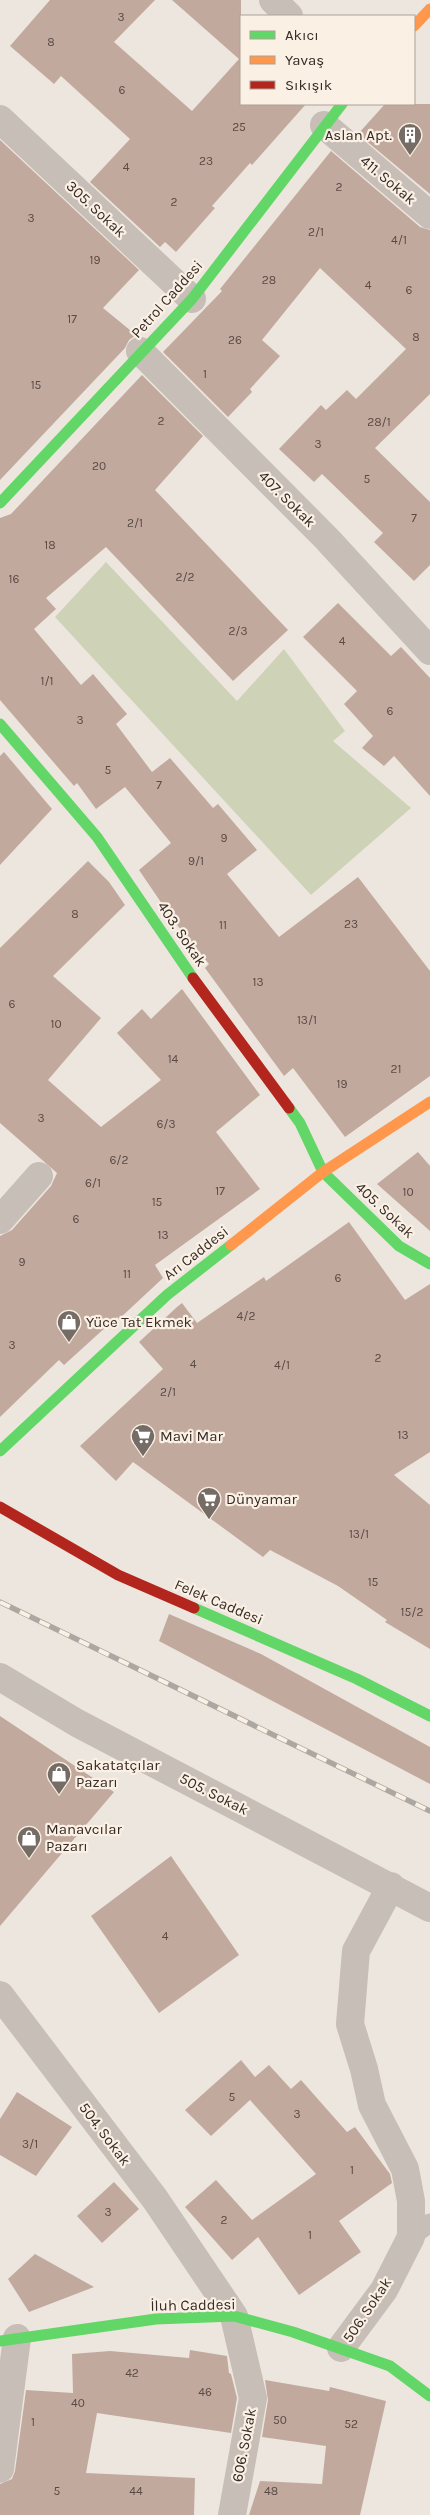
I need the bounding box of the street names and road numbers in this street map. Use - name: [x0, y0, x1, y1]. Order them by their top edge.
- street label: 411. Sokak: [357, 152, 419, 208]
- street label: 305. Sokak: [62, 177, 130, 241]
- street label: Petrol Caddesi: [127, 256, 207, 342]
- street label: 407. Sokak: [255, 467, 319, 531]
- street label: 403. Sokak: [154, 898, 210, 970]
- street label: 405. Sokak: [352, 1178, 418, 1242]
- street label: Arı Caddesi: [160, 1222, 232, 1284]
- street label: Felek Caddesi: [172, 1575, 266, 1629]
- street label: 505. Sokak: [177, 1769, 251, 1819]
- street label: 504. Sokak: [75, 2099, 135, 2169]
- street label: 506. Sokak: [339, 2274, 395, 2346]
- street label: İluh Caddesi: [150, 2295, 236, 2315]
- street label: 606. Sokak: [228, 2407, 260, 2483]

